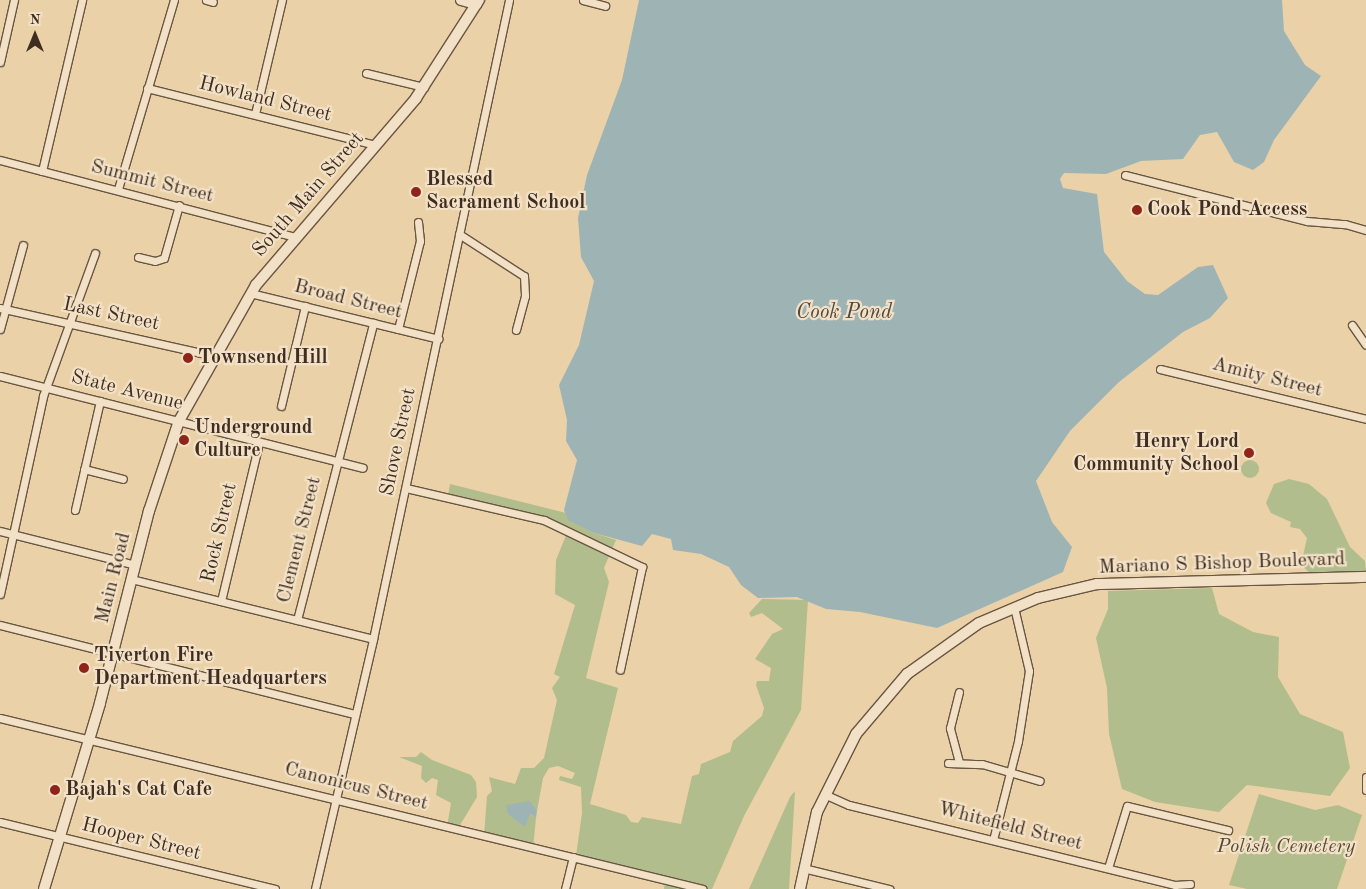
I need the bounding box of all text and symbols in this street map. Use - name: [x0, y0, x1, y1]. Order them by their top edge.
- north arrow: [10, 10, 60, 60]
- text: N: [30, 13, 40, 27]
- street label: Howland Street: [196, 72, 334, 128]
- street label: South Main Street: [248, 128, 370, 262]
- street label: Summit Street: [88, 155, 216, 209]
- place label: Blessed Sacrament School: [426, 168, 585, 215]
- marker: Blessed Sacrament School: [410, 186, 422, 198]
- place label: Cook Pond Access: [1147, 198, 1307, 222]
- marker: Cook Pond Access: [1131, 204, 1143, 216]
- street label: Broad Street: [291, 275, 405, 325]
- street label: Last Street: [61, 293, 161, 337]
- water label: Cook Pond: [796, 300, 892, 326]
- place label: Townsend Hill: [198, 346, 328, 370]
- marker: Townsend Hill: [182, 352, 194, 364]
- street label: Amity Street: [1209, 353, 1325, 403]
- street label: State Avenue: [68, 365, 186, 417]
- street label: Shove Street: [376, 386, 422, 498]
- place label: Underground Culture: [194, 416, 313, 463]
- place label: Henry Lord Community School: [1073, 430, 1239, 477]
- marker: Underground Culture: [178, 434, 190, 446]
- marker: Henry Lord Community School: [1243, 447, 1255, 459]
- street label: Clement Street: [273, 474, 327, 606]
- street label: Rock Street: [197, 481, 243, 585]
- street label: Main Road: [91, 530, 137, 626]
- street label: Mariano S Bishop Boulevard: [1098, 548, 1346, 580]
- place label: Tiverton Fire Department Headquarters: [94, 644, 327, 691]
- marker: Tiverton Fire Department Headquarters: [78, 662, 90, 674]
- street label: Canonicus Street: [282, 758, 430, 816]
- place label: Bajah's Cat Cafe: [65, 778, 212, 802]
- marker: Bajah's Cat Cafe: [49, 784, 61, 796]
- street label: Whitefield Street: [935, 797, 1085, 857]
- street label: Hooper Street: [79, 814, 203, 866]
- park label: Polish Cemetery: [1217, 835, 1355, 859]

